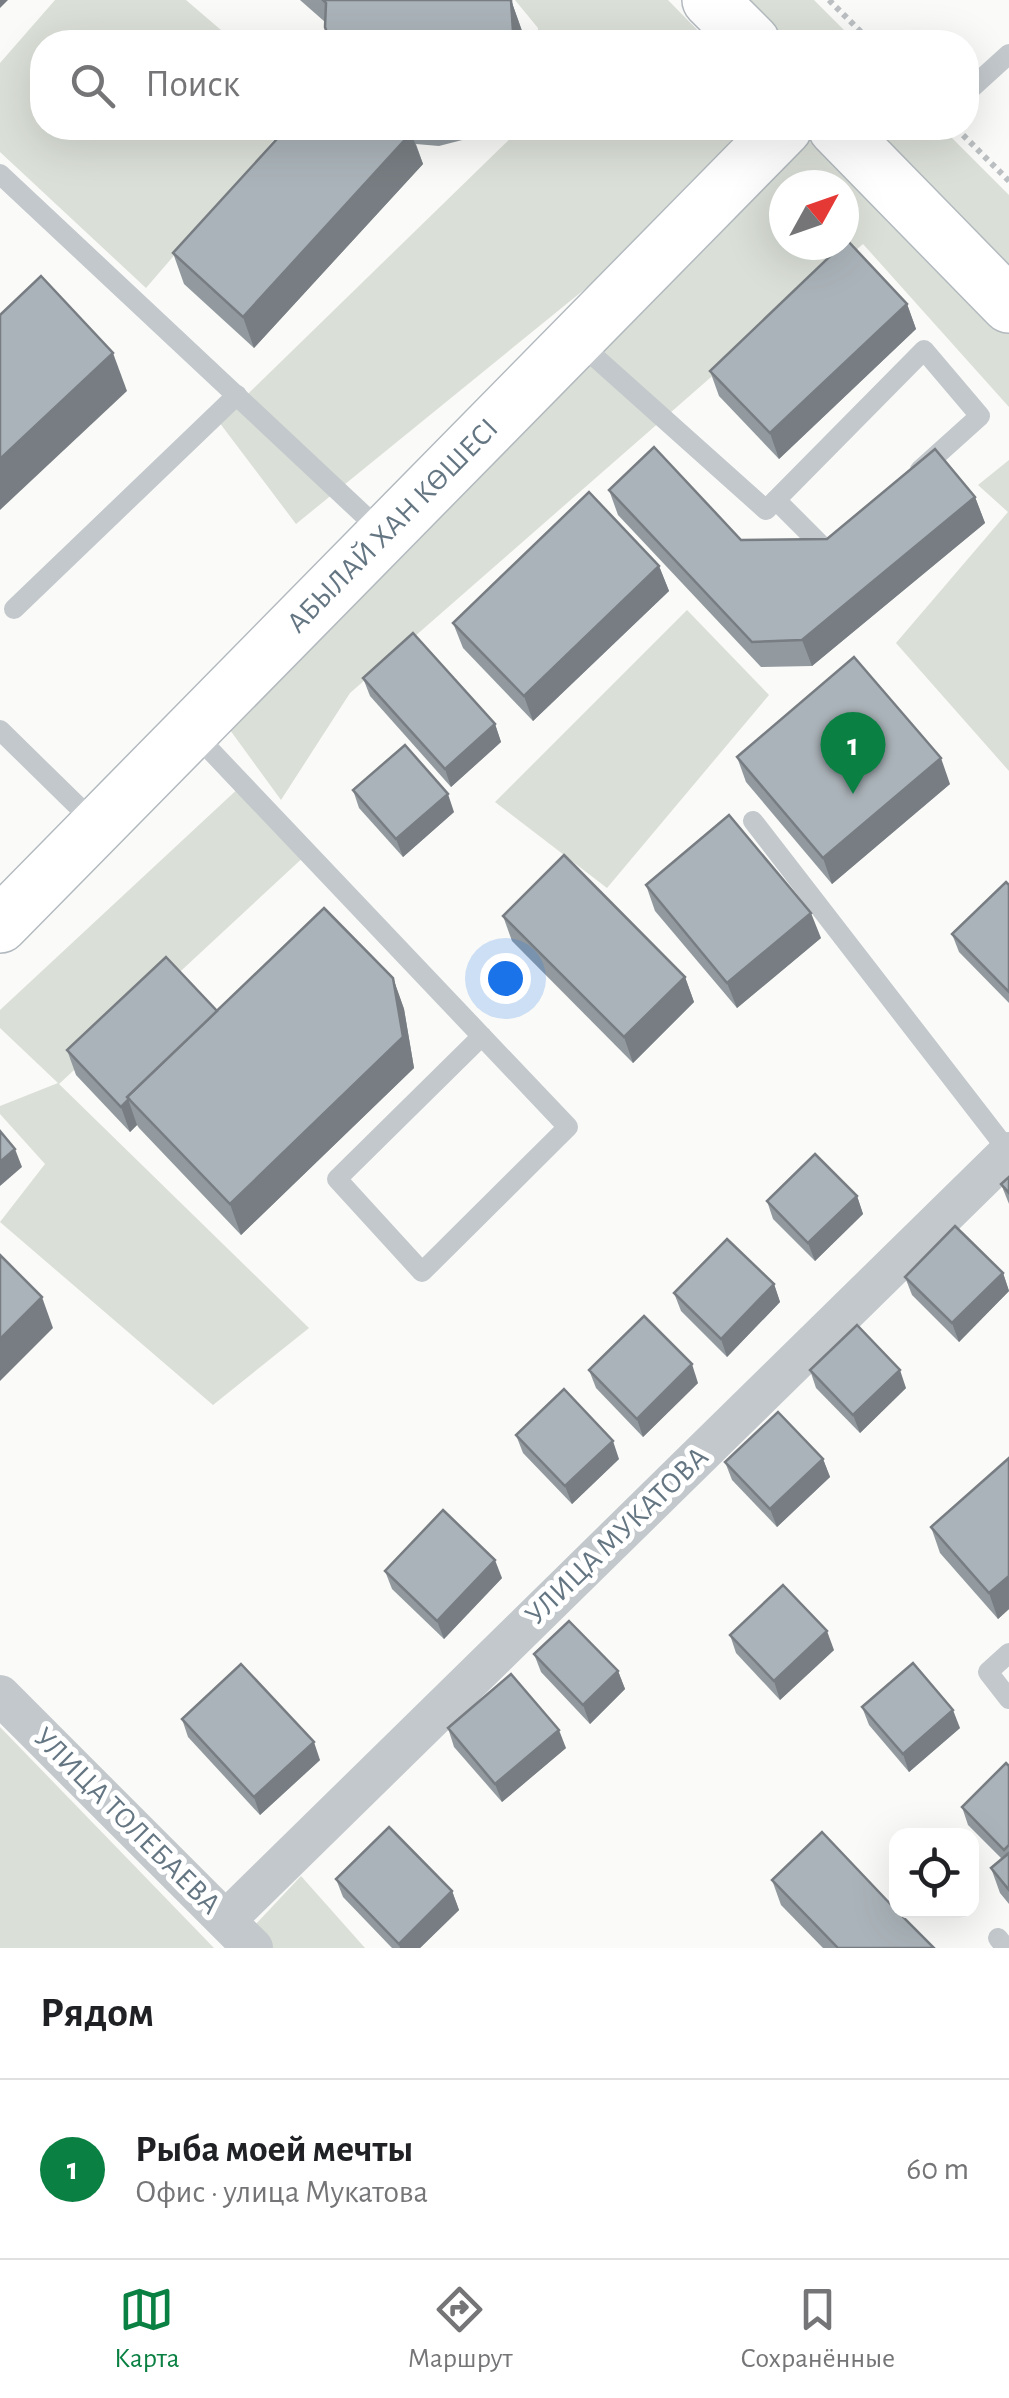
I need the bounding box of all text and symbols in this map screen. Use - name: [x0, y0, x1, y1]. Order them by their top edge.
- search box: [30, 30, 979, 140]
- icon: search: [65, 58, 120, 113]
- text: Поиск: [145, 66, 240, 104]
- north arrow: [769, 170, 859, 260]
- street label: АБЫЛАЙ ХАН КӨШЕСІ: [281, 413, 504, 639]
- pin: 1: [820, 712, 886, 794]
- your location: [480, 953, 531, 1004]
- street label: УЛИЦА МУКАТОВА: [520, 1442, 714, 1630]
- street label: УЛИЦА ТОЛЕБАЕВА: [28, 1722, 226, 1920]
- map controls: [889, 1828, 979, 1918]
- button: locate: [889, 1828, 979, 1918]
- text: Рядом: [40, 1992, 154, 2034]
- text: Рыба моей мечты: [135, 2131, 413, 2169]
- text: 1: [67, 2153, 78, 2185]
- text: 60 m: [906, 2153, 969, 2185]
- text: Офис · улица Мукатова: [135, 2176, 428, 2208]
- tab: Карта: [114, 2282, 180, 2376]
- tab: Маршрут: [407, 2282, 513, 2376]
- tab: Сохранённые: [740, 2282, 895, 2376]

